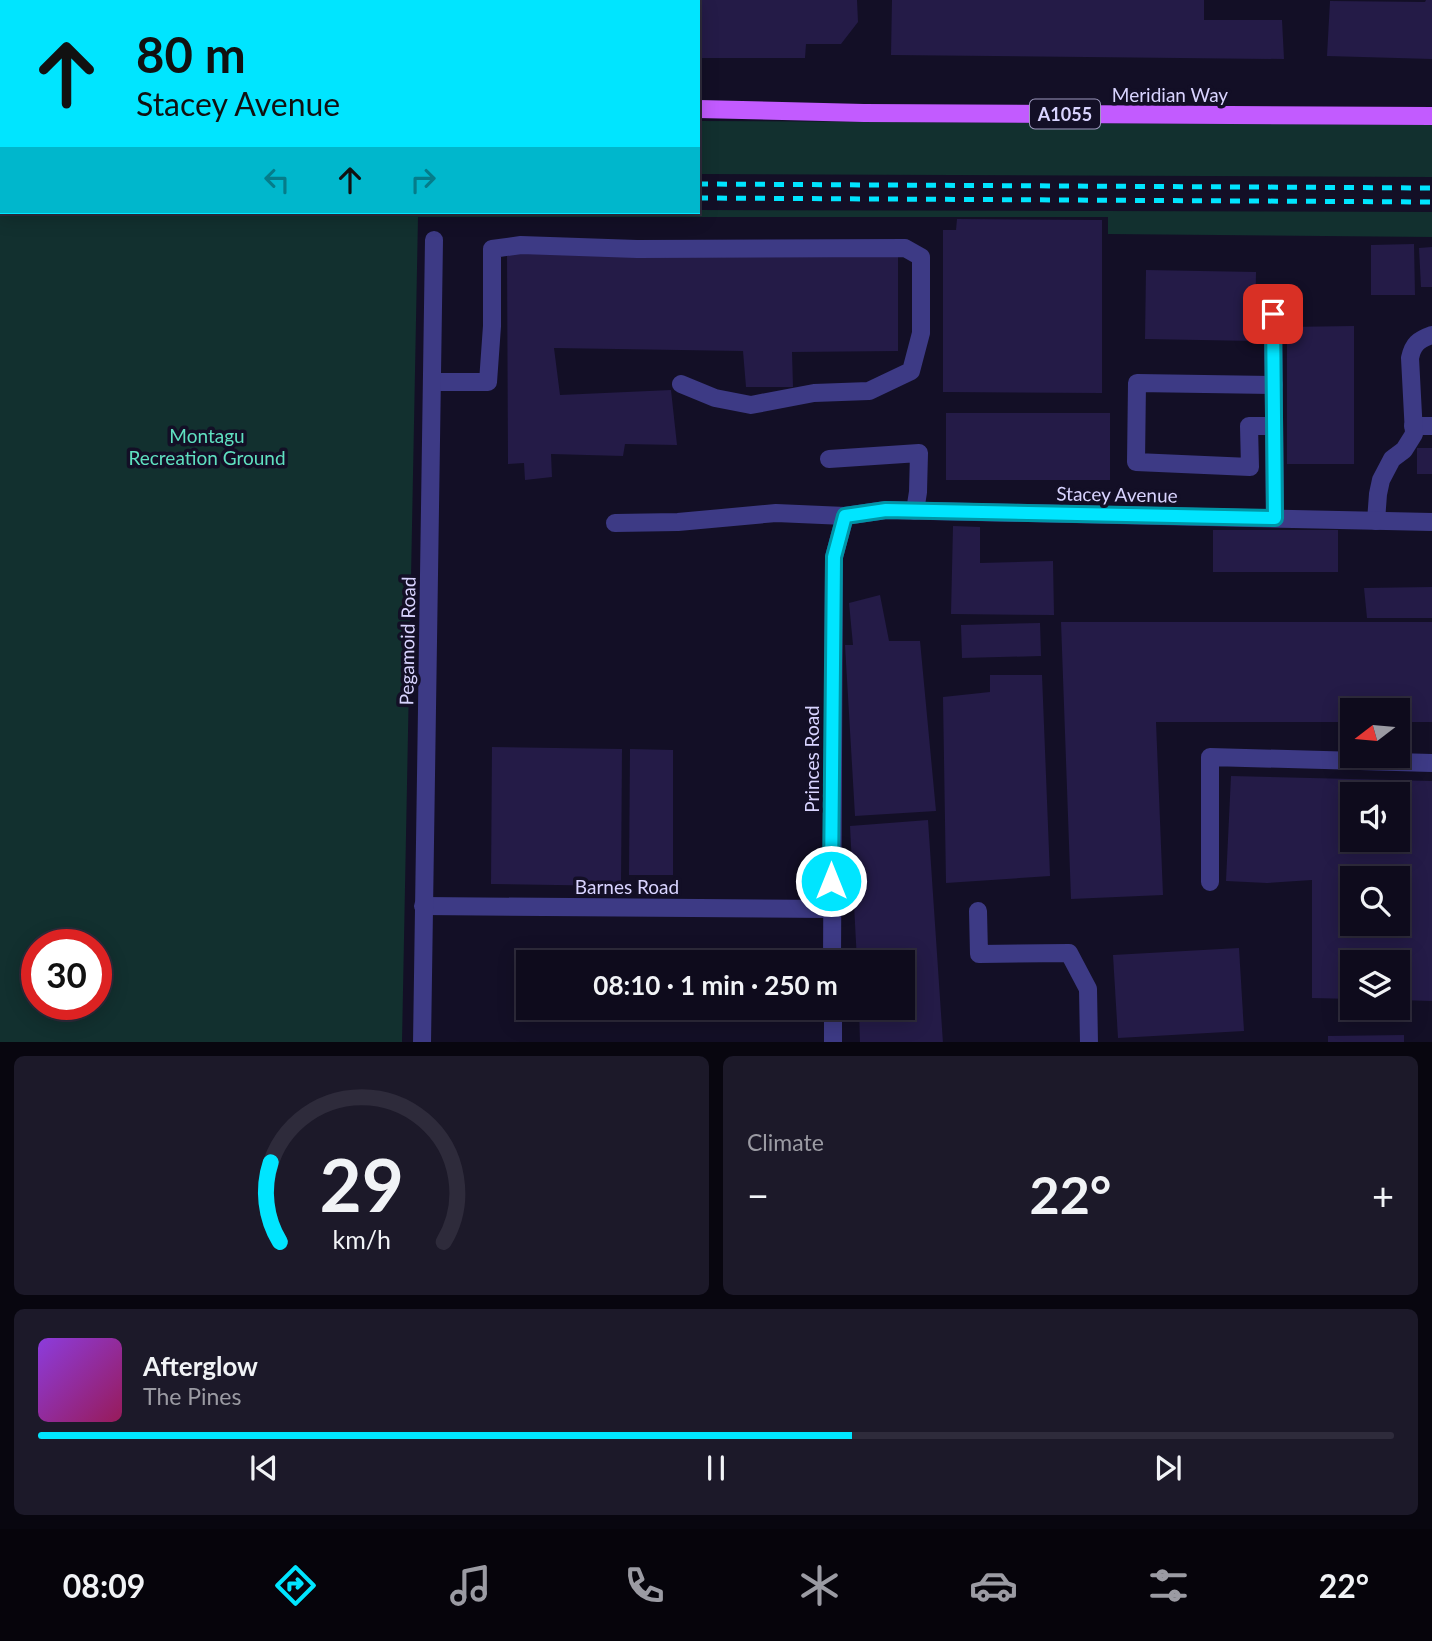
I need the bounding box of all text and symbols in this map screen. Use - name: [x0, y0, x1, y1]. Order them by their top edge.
- text: 80 m: [136, 25, 246, 83]
- icon: ahead: [21, 28, 112, 119]
- street label: Meridian Way: [1112, 83, 1228, 106]
- text: Stacey Avenue: [136, 84, 340, 123]
- road number: A1055: [1030, 100, 1100, 128]
- icon: left: [258, 161, 296, 199]
- icon: ahead: [331, 161, 369, 199]
- icon: right: [404, 161, 442, 199]
- pin: [1243, 284, 1303, 344]
- icon: arrive: [1254, 295, 1292, 333]
- park label: Montagu Recreation Ground: [128, 424, 286, 469]
- street label: Stacey Avenue: [1056, 481, 1178, 507]
- street label: Pegamoid Road: [394, 576, 420, 706]
- north arrow: [1340, 698, 1410, 768]
- map controls: [1340, 698, 1410, 1020]
- street label: Princes Road: [800, 705, 823, 813]
- button: sound: [1340, 782, 1410, 852]
- position arrow: [794, 844, 868, 918]
- button: search: [1340, 866, 1410, 936]
- street label: Barnes Road: [575, 875, 679, 898]
- speed limit sign: 30: [21, 929, 112, 1020]
- button: layers: [1340, 950, 1410, 1020]
- text: 08:10 · 1 min · 250 m: [593, 969, 838, 1001]
- text: Climate: [747, 1128, 824, 1156]
- text: 29: [319, 1140, 404, 1228]
- text: 22°: [1030, 1163, 1111, 1225]
- text: −: [747, 1172, 769, 1218]
- text: +: [1372, 1172, 1394, 1218]
- text: km/h: [332, 1223, 391, 1253]
- text: Afterglow: [143, 1350, 258, 1382]
- text: The Pines: [143, 1382, 241, 1410]
- icon: previous: [245, 1449, 283, 1487]
- icon: pause: [697, 1449, 735, 1487]
- icon: next: [1149, 1449, 1187, 1487]
- icon: directions: [271, 1561, 320, 1610]
- icon: music: [446, 1561, 495, 1610]
- icon: phone: [620, 1561, 669, 1610]
- icon: climate: [795, 1561, 844, 1610]
- icon: car: [969, 1561, 1018, 1610]
- icon: filters: [1144, 1561, 1193, 1610]
- text: 08:09: [63, 1566, 145, 1605]
- text: 22°: [1319, 1566, 1369, 1605]

